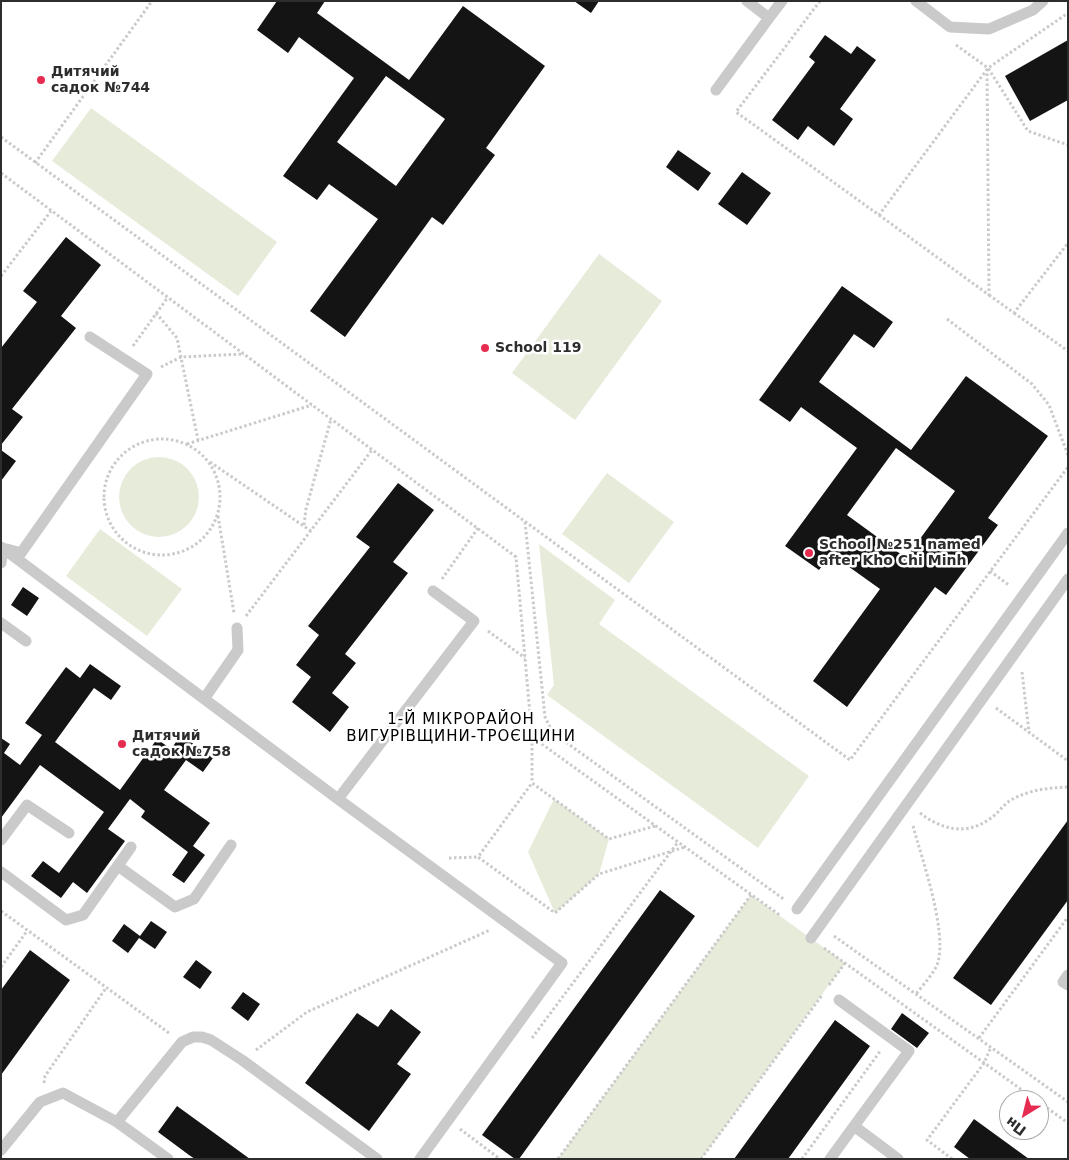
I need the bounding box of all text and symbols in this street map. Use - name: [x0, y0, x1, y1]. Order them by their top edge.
- place label: Дитячий садок №744: [51, 64, 150, 96]
- marker: Дитячий садок №744: [35, 74, 47, 86]
- place label: School 119: [495, 340, 581, 356]
- marker: School 119: [479, 342, 491, 354]
- place label: School №251 named after Kho Chi Minh: [819, 537, 981, 570]
- marker: School №251 named after Kho Chi Minh: [803, 547, 815, 559]
- district label: 1-Й МІКРОРАЙОН ВИГУРІВЩИНИ-ТРОЄЩИНИ: [344, 711, 578, 746]
- place label: Дитячий садок №758: [132, 728, 231, 760]
- marker: Дитячий садок №758: [116, 738, 128, 750]
- north arrow: [999, 1090, 1049, 1140]
- text: Пн: [1002, 1114, 1029, 1139]

